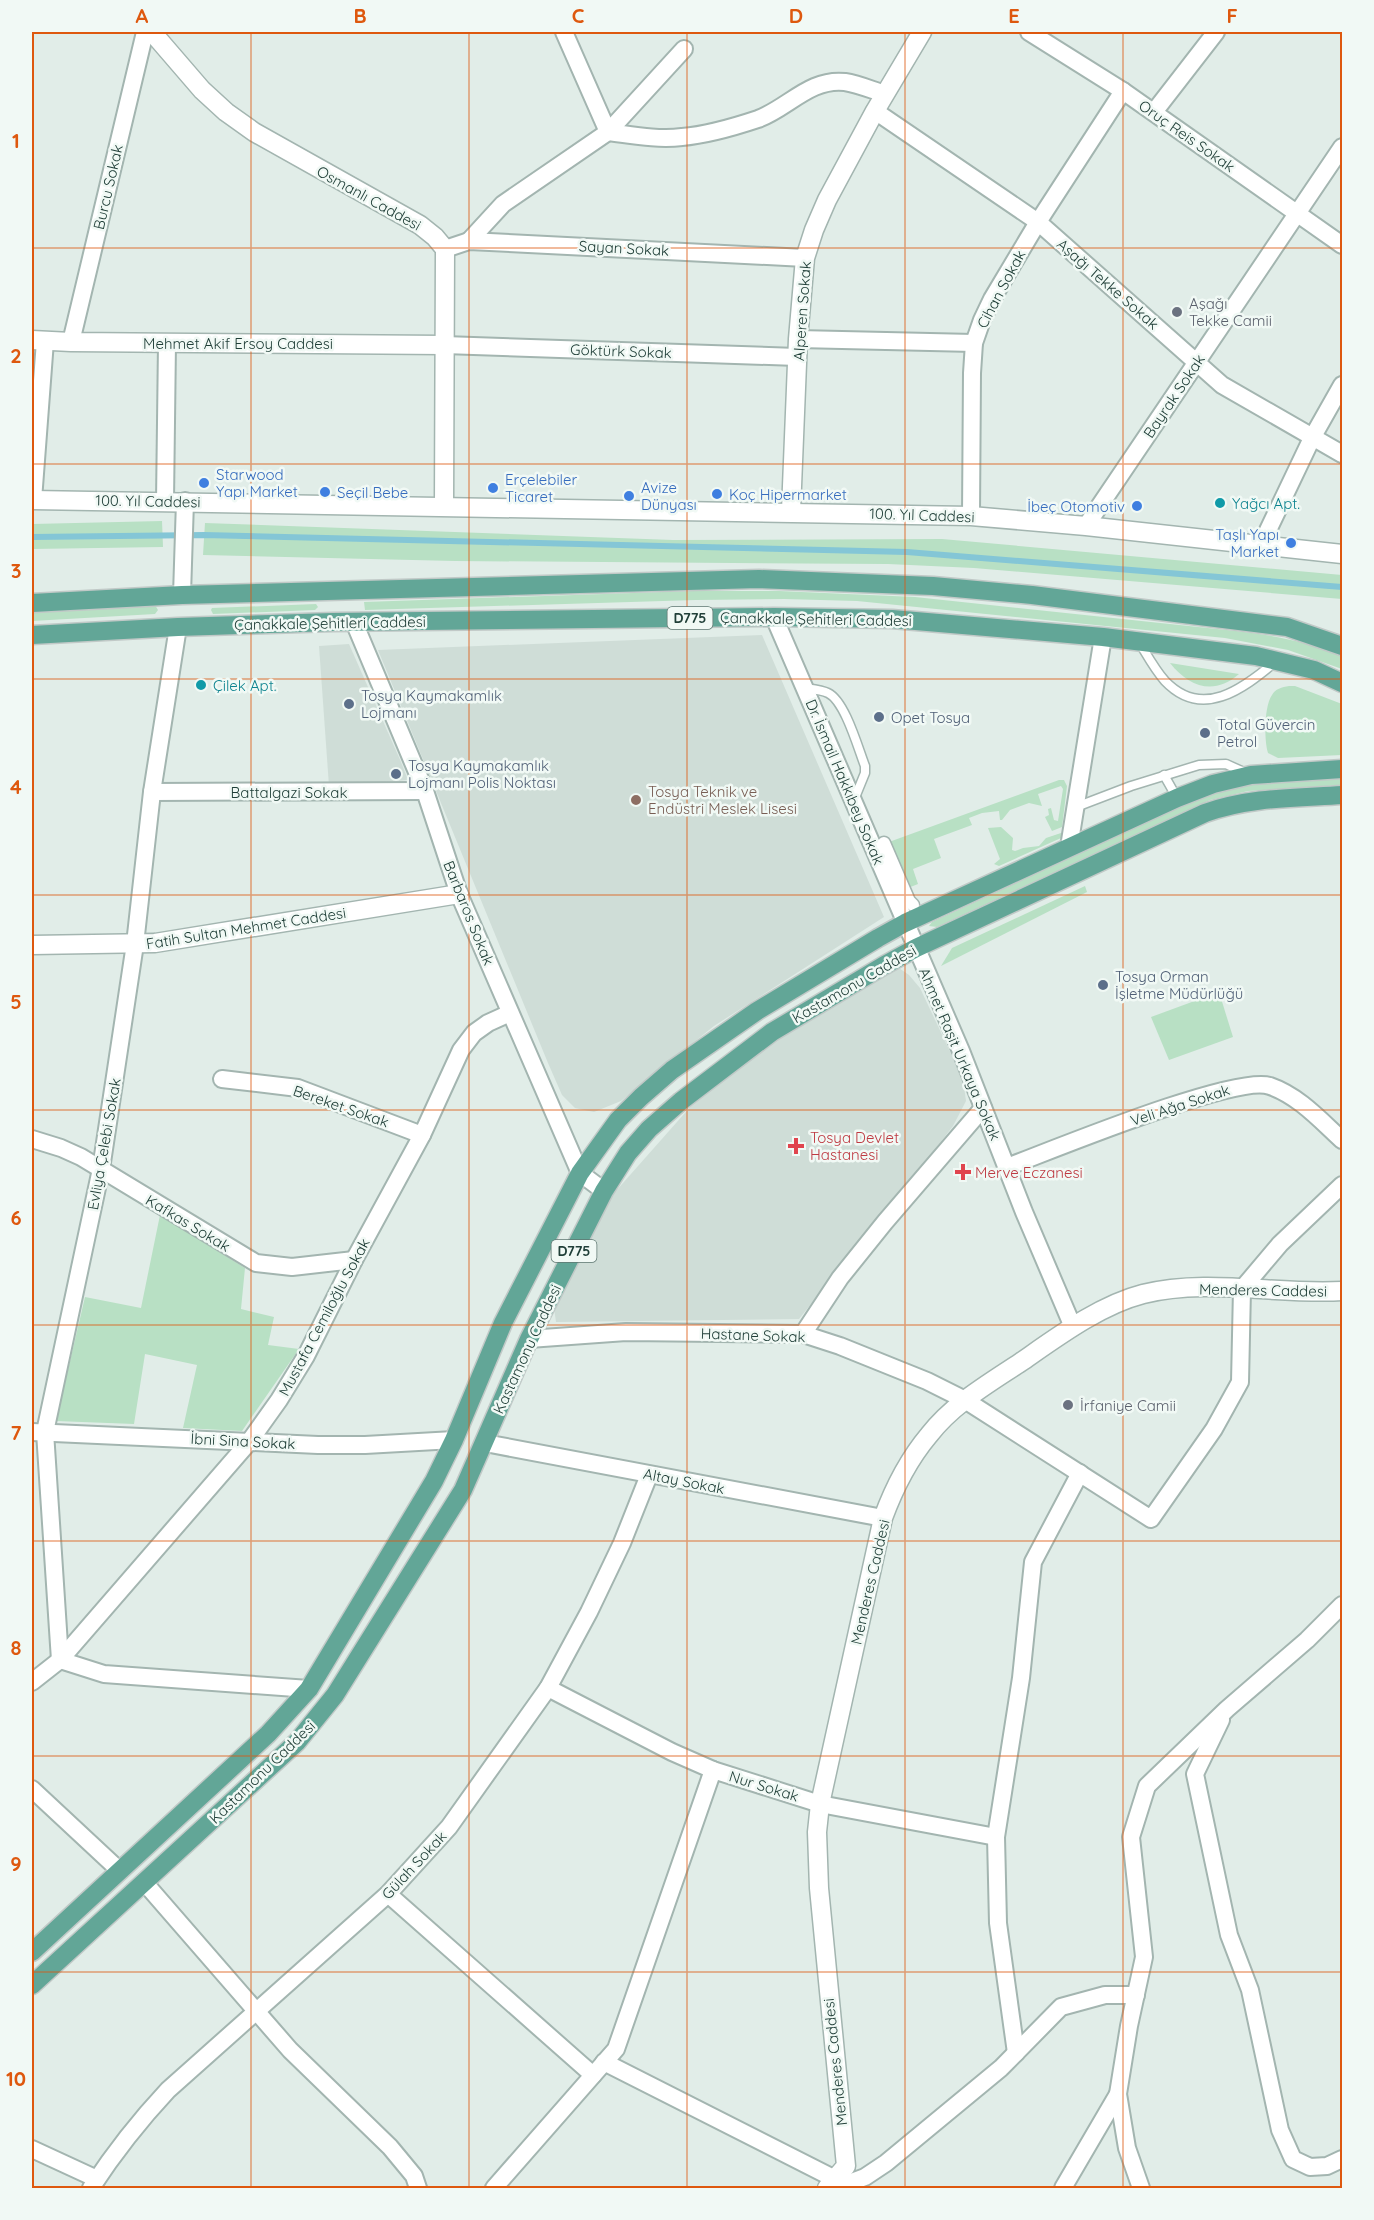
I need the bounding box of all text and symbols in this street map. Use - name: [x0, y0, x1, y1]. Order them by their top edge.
- text: A: [136, 3, 149, 28]
- text: B: [353, 3, 367, 28]
- text: C: [572, 3, 585, 28]
- text: D: [789, 3, 803, 28]
- text: E: [1008, 3, 1020, 28]
- text: F: [1226, 3, 1238, 28]
- street label: Oruç Reis Sokak: [1135, 96, 1239, 176]
- text: 1: [12, 128, 20, 153]
- street label: Burcu Sokak: [89, 143, 127, 231]
- street label: Osmanlı Caddesi: [313, 161, 425, 235]
- street label: Aşağı Tekke Sokak: [1053, 235, 1163, 333]
- street label: Sayan Sokak: [578, 236, 670, 260]
- street label: Cihan Sokak: [972, 247, 1030, 331]
- street label: Alperen Sokak: [789, 260, 815, 362]
- place label: Aşağı Tekke Camii: [1189, 294, 1272, 330]
- marker: Aşağı Tekke Camii: [1170, 305, 1184, 319]
- street label: Mehmet Akif Ersoy Caddesi: [143, 334, 333, 353]
- street label: Göktürk Sokak: [570, 340, 672, 362]
- text: 2: [10, 343, 22, 368]
- street label: Bayrak Sokak: [1139, 351, 1209, 441]
- place label: Starwood Yapı Market: [216, 465, 298, 501]
- place label: Erçelebiler Ticaret: [505, 470, 577, 506]
- marker: Starwood Yapı Market: [197, 476, 211, 490]
- place label: Avize Dünyası: [641, 478, 697, 514]
- marker: Erçelebiler Ticaret: [486, 481, 500, 495]
- place label: Seçil Bebe: [337, 483, 408, 502]
- marker: Seçil Bebe: [318, 485, 332, 499]
- place label: Koç Hipermarket: [729, 485, 847, 504]
- marker: Koç Hipermarket: [710, 487, 724, 501]
- marker: Avize Dünyası: [622, 489, 636, 503]
- street label: 100. Yıl Caddesi: [95, 491, 201, 511]
- place label: Yağcı Apt.: [1232, 494, 1300, 513]
- marker: Yağcı Apt.: [1213, 496, 1227, 510]
- place label: İbeç Otomotiv: [1027, 497, 1125, 516]
- marker: İbeç Otomotiv: [1130, 499, 1144, 513]
- street label: 100. Yıl Caddesi: [869, 504, 975, 526]
- place label: Taşlı Yapı Market: [1215, 525, 1279, 561]
- marker: Taşlı Yapı Market: [1284, 536, 1298, 550]
- text: 3: [11, 558, 21, 583]
- road number: D775: [668, 607, 712, 629]
- street label: Çanakkale Şehitleri Caddesi: [720, 608, 912, 630]
- street label: Çanakkale Şehitleri Caddesi: [234, 612, 426, 634]
- place label: Çilek Apt.: [213, 676, 277, 695]
- marker: Çilek Apt.: [194, 678, 208, 692]
- place label: Tosya Kaymakamlık Lojmanı: [361, 686, 502, 722]
- street label: Dr. İsmail Hakkıbey Sokak: [802, 696, 888, 868]
- marker: Tosya Kaymakamlık Lojmanı: [342, 697, 356, 711]
- place label: Opet Tosya: [891, 708, 970, 727]
- marker: Opet Tosya: [872, 710, 886, 724]
- place label: Total Güvercin Petrol: [1217, 715, 1315, 751]
- marker: Total Güvercin Petrol: [1198, 726, 1212, 740]
- place label: Tosya Kaymakamlık Lojmanı Polis Noktası: [408, 756, 556, 792]
- marker: Tosya Kaymakamlık Lojmanı Polis Noktası: [389, 767, 403, 781]
- text: 4: [10, 774, 22, 799]
- place label: Tosya Teknik ve Endüstri Meslek Lisesi: [648, 782, 797, 818]
- street label: Battalgazi Sokak: [231, 783, 347, 802]
- marker: Tosya Teknik ve Endüstri Meslek Lisesi: [629, 793, 643, 807]
- street label: Barbaros Sokak: [439, 858, 499, 968]
- street label: Fatih Sultan Mehmet Caddesi: [145, 903, 347, 953]
- street label: Kastamonu Caddesi: [789, 941, 919, 1027]
- street label: Ahmet Raşit Urkaya Sokak: [915, 965, 1005, 1143]
- place label: Tosya Orman İşletme Müdürlüğü: [1115, 967, 1243, 1003]
- marker: Tosya Orman İşletme Müdürlüğü: [1096, 978, 1110, 992]
- text: 5: [10, 989, 22, 1014]
- street label: Evliya Çelebi Sokak: [83, 1077, 125, 1211]
- street label: Veli Ağa Sokak: [1128, 1080, 1232, 1130]
- street label: Bereket Sokak: [291, 1081, 391, 1131]
- place label: Tosya Devlet Hastanesi: [810, 1128, 899, 1164]
- marker: Tosya Devlet Hastanesi: [787, 1137, 805, 1155]
- place label: Merve Eczanesi: [975, 1163, 1083, 1182]
- marker: Merve Eczanesi: [956, 1165, 970, 1179]
- street label: Kafkas Sokak: [142, 1190, 234, 1256]
- text: 6: [10, 1205, 22, 1230]
- street label: Mustafa Cemiloğlu Sokak: [274, 1235, 374, 1399]
- road number: D775: [552, 1240, 596, 1262]
- street label: Menderes Caddesi: [1199, 1279, 1327, 1301]
- street label: Kastamonu Caddesi: [489, 1281, 565, 1417]
- street label: Hastane Sokak: [700, 1324, 806, 1346]
- place label: İrfaniye Camii: [1080, 1396, 1176, 1415]
- marker: İrfaniye Camii: [1061, 1398, 1075, 1412]
- text: 7: [11, 1420, 22, 1445]
- street label: İbni Sina Sokak: [190, 1429, 296, 1453]
- street label: Altay Sokak: [642, 1464, 726, 1498]
- street label: Menderes Caddesi: [846, 1518, 894, 1646]
- text: 8: [11, 1635, 22, 1660]
- street label: Kastamonu Caddesi: [205, 1716, 319, 1828]
- street label: Nur Sokak: [727, 1766, 801, 1806]
- street label: Gülah Sokak: [377, 1827, 451, 1903]
- text: 9: [10, 1851, 22, 1876]
- street label: Menderes Caddesi: [819, 1997, 851, 2127]
- text: 10: [6, 2066, 26, 2091]

